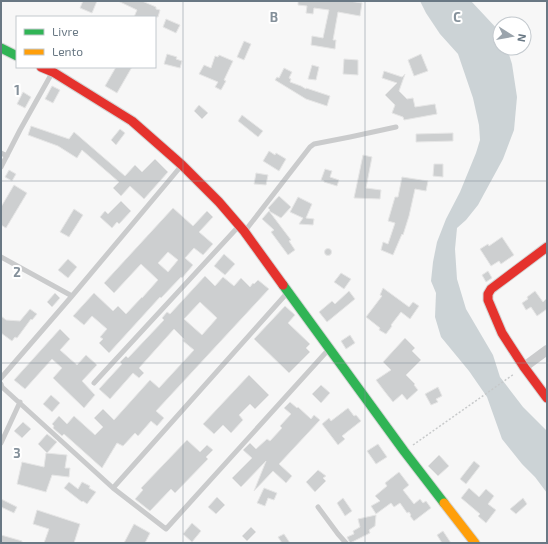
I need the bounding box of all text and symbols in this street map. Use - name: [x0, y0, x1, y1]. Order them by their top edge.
- text: B: [270, 9, 278, 25]
- text: C: [453, 9, 461, 25]
- legend: [16, 16, 156, 68]
- north arrow: [492, 16, 532, 56]
- text: Livre: [52, 24, 79, 38]
- text: N: [515, 33, 529, 43]
- text: Lento: [52, 44, 83, 58]
- text: 1: [14, 82, 20, 98]
- text: 2: [13, 264, 21, 280]
- text: 3: [13, 445, 21, 461]

